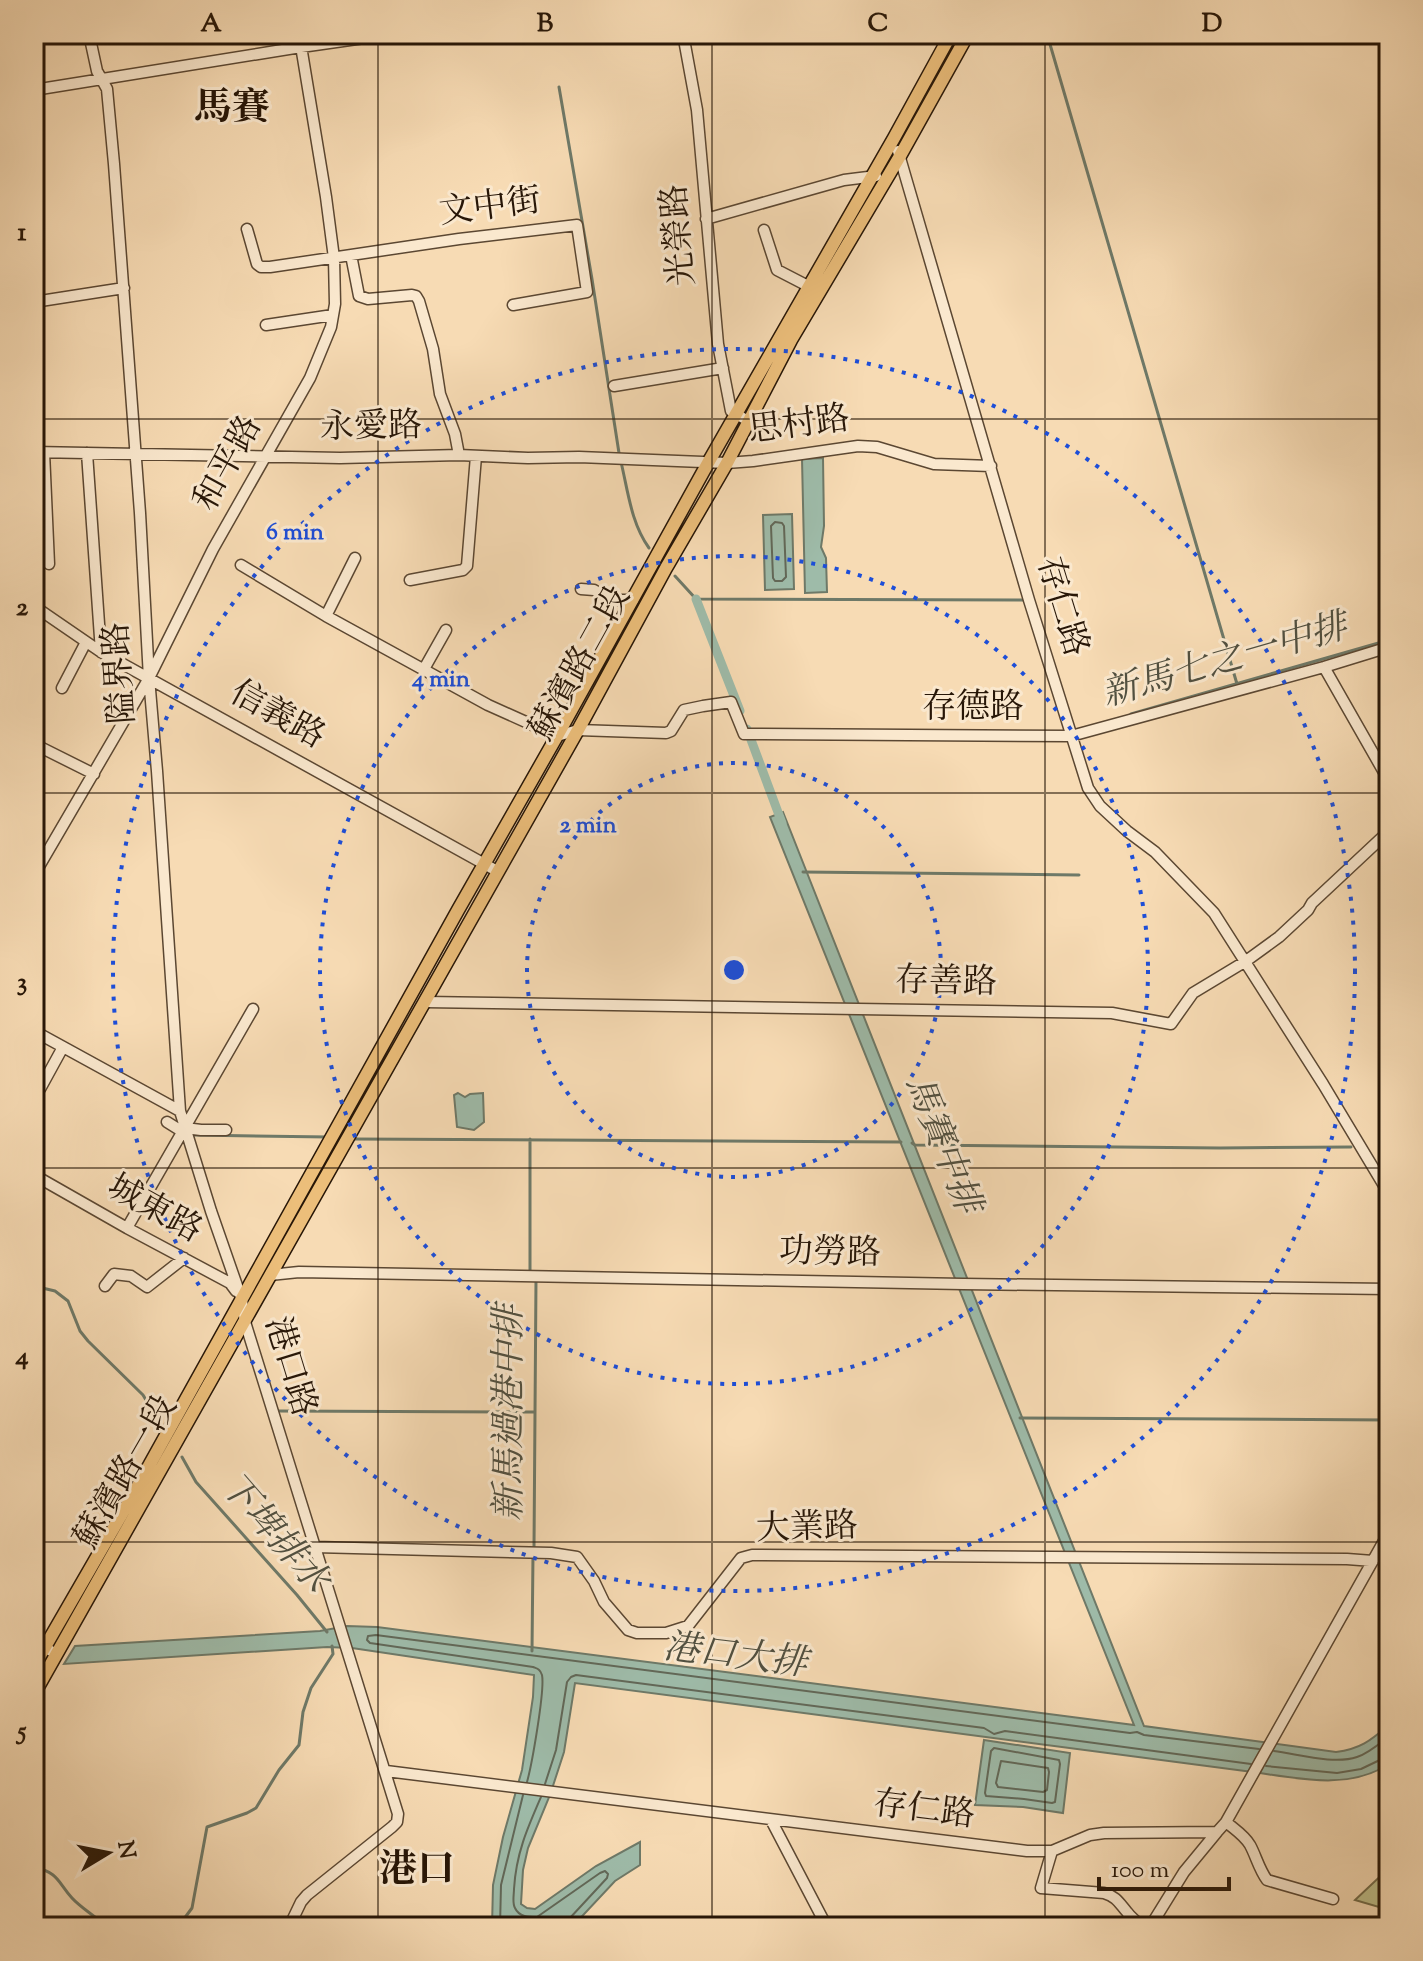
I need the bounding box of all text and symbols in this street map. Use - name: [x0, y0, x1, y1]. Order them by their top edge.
- text: A: [200, 6, 222, 43]
- text: B: [537, 6, 554, 43]
- text: C: [868, 6, 888, 43]
- text: D: [1202, 6, 1222, 43]
- district label: 馬賽: [194, 83, 270, 137]
- street label: 文中街: [436, 177, 544, 239]
- street label: 光榮路: [651, 182, 709, 288]
- text: 1: [18, 215, 27, 252]
- street label: 思村路: [745, 395, 853, 457]
- street label: 永愛路: [320, 403, 422, 453]
- street label: 和平路: [183, 408, 275, 520]
- text: 6 min: [266, 516, 325, 550]
- street label: 存仁路: [1023, 551, 1099, 663]
- street label: 蘇濱路二段: [518, 578, 644, 750]
- text: 2: [16, 590, 29, 627]
- water label: 新馬七之一中排: [1097, 601, 1358, 722]
- street label: 隘界路: [93, 620, 149, 726]
- text: 4 min: [411, 663, 471, 697]
- street label: 信義路: [221, 670, 333, 762]
- street label: 存德路: [922, 684, 1024, 733]
- text: 2 min: [559, 809, 617, 843]
- centre of rings: [720, 956, 748, 984]
- street label: 存善路: [895, 958, 997, 1008]
- text: 3: [17, 965, 27, 1002]
- water label: 馬賽中排: [890, 1068, 994, 1226]
- street label: 城東路: [98, 1164, 210, 1256]
- street label: 功勞路: [779, 1229, 881, 1279]
- water label: 新馬過港中排: [485, 1300, 537, 1521]
- street label: 港口路: [251, 1311, 327, 1423]
- text: 4: [14, 1339, 29, 1376]
- street label: 蘇濱路一段: [63, 1387, 191, 1559]
- water label: 下埤排水: [206, 1463, 342, 1608]
- street label: 大業路: [755, 1503, 859, 1555]
- water label: 港口大排: [660, 1622, 815, 1692]
- text: 5: [16, 1714, 27, 1751]
- street label: 存仁路: [870, 1780, 978, 1842]
- north arrow: [68, 1813, 148, 1893]
- text: N: [107, 1839, 142, 1862]
- scale bar: [1099, 1841, 1229, 1891]
- district label: 港口: [379, 1845, 455, 1899]
- text: 100 m: [1111, 1854, 1169, 1888]

